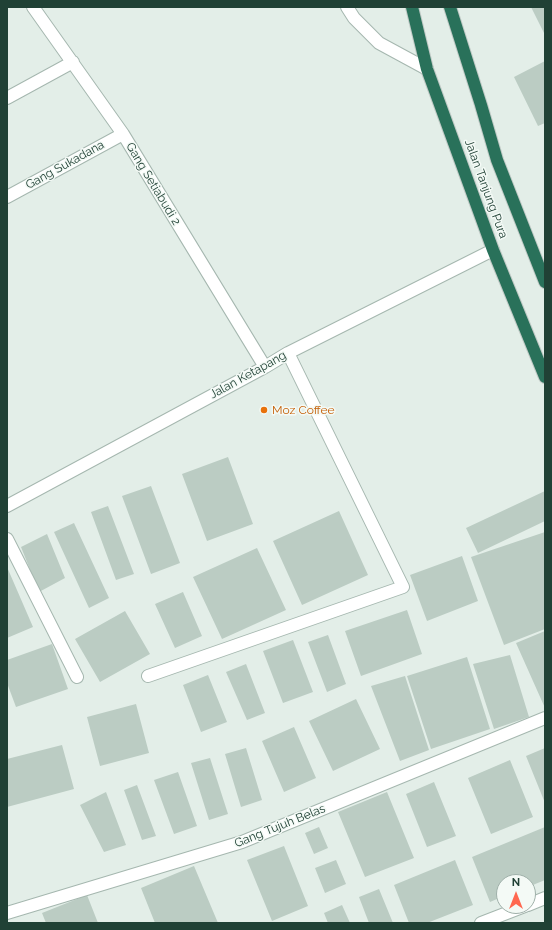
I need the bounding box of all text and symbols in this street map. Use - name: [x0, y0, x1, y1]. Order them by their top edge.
- street label: Gang Sukadana: [23, 138, 107, 192]
- street label: Jalan Tanjung Pura: [461, 138, 511, 240]
- street label: Gang Setiabudi 2: [123, 140, 183, 228]
- street label: Jalan Ketapang: [207, 348, 289, 402]
- place label: Moz Coffee: [272, 403, 335, 417]
- marker: Moz Coffee: [259, 405, 269, 415]
- street label: Gang Tujuh Belas: [233, 801, 327, 851]
- north arrow: [496, 874, 536, 914]
- text: N: [512, 876, 520, 889]

